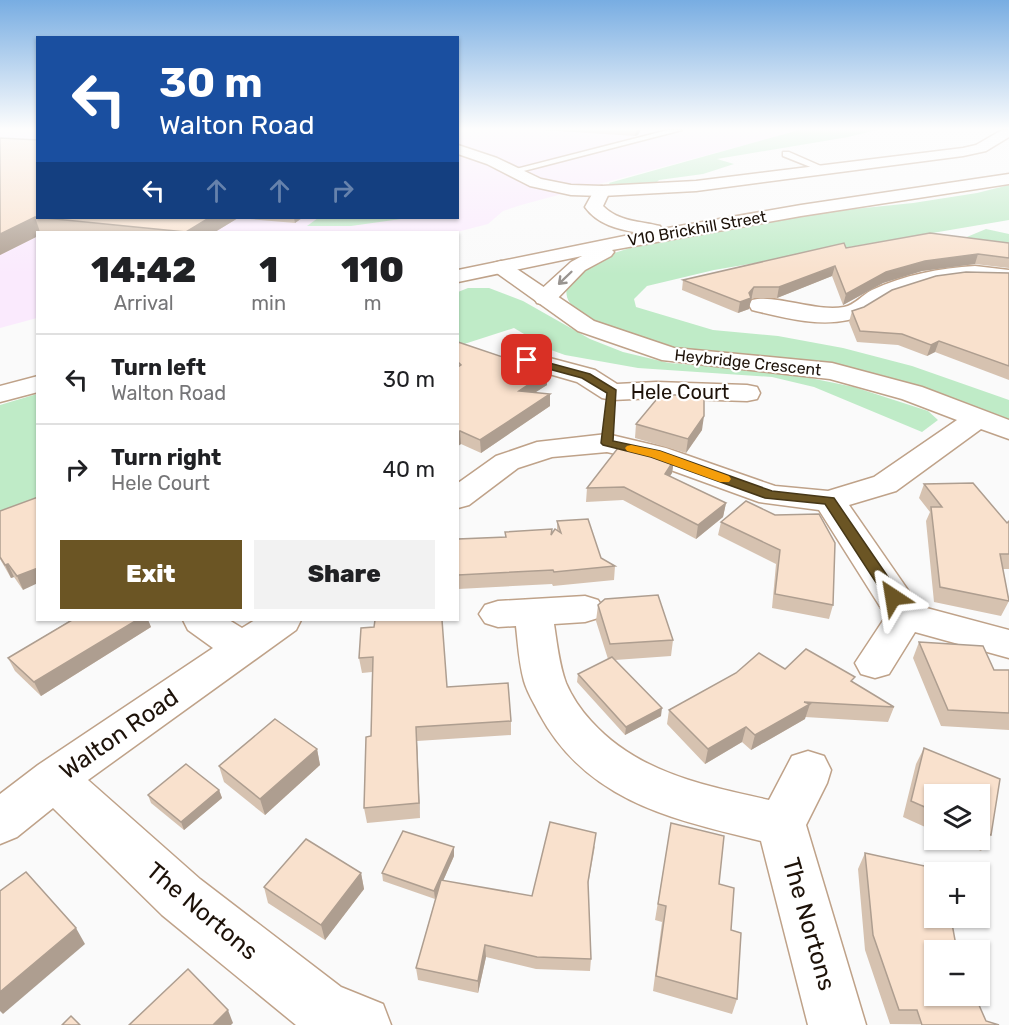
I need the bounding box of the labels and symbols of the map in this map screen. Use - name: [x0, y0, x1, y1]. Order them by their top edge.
- street label: V10 Brickhill Street: [626, 207, 768, 250]
- one-way arrow: [558, 271, 573, 286]
- pin: [501, 334, 552, 385]
- street label: Heybridge Crescent: [674, 345, 822, 380]
- street label: Hele Court: [631, 380, 730, 404]
- position arrow: [861, 565, 925, 629]
- street label: Walton Road: [54, 683, 184, 785]
- street label: The Nortons: [777, 854, 841, 994]
- street label: The Nortons: [141, 856, 263, 966]

